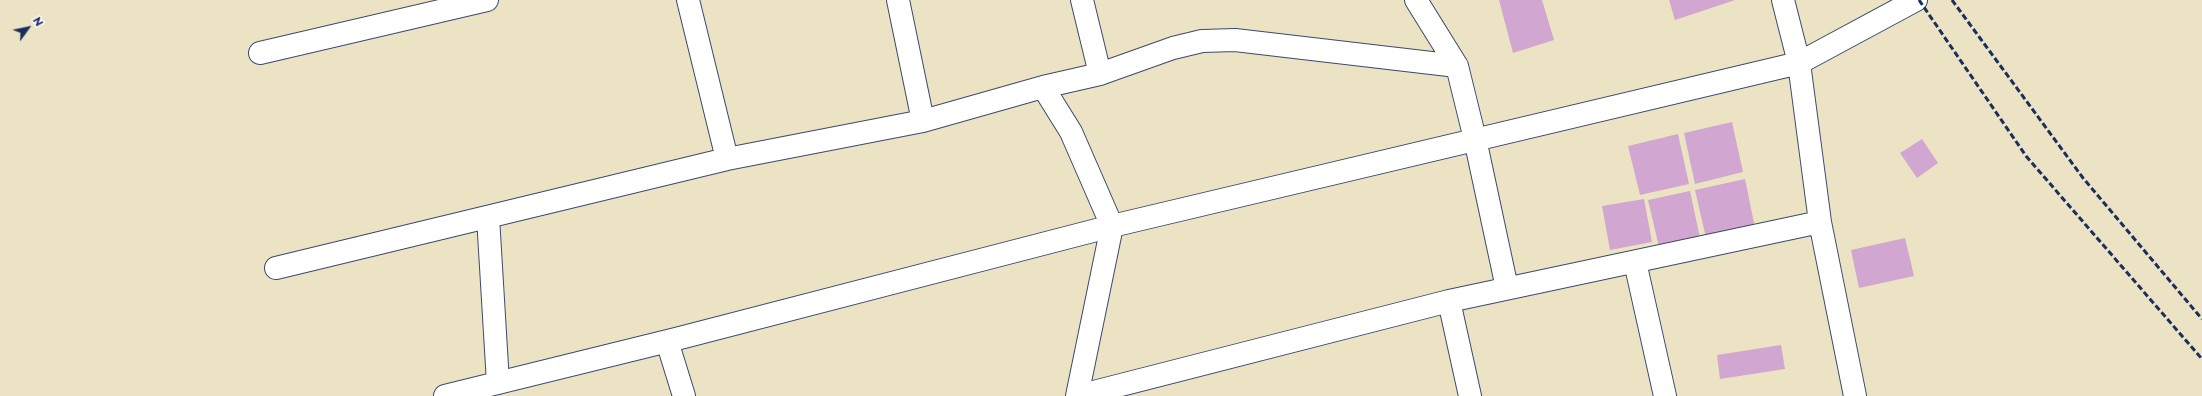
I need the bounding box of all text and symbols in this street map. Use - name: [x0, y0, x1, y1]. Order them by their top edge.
- north arrow: [8, 8, 48, 48]
- text: N: [29, 13, 48, 29]

